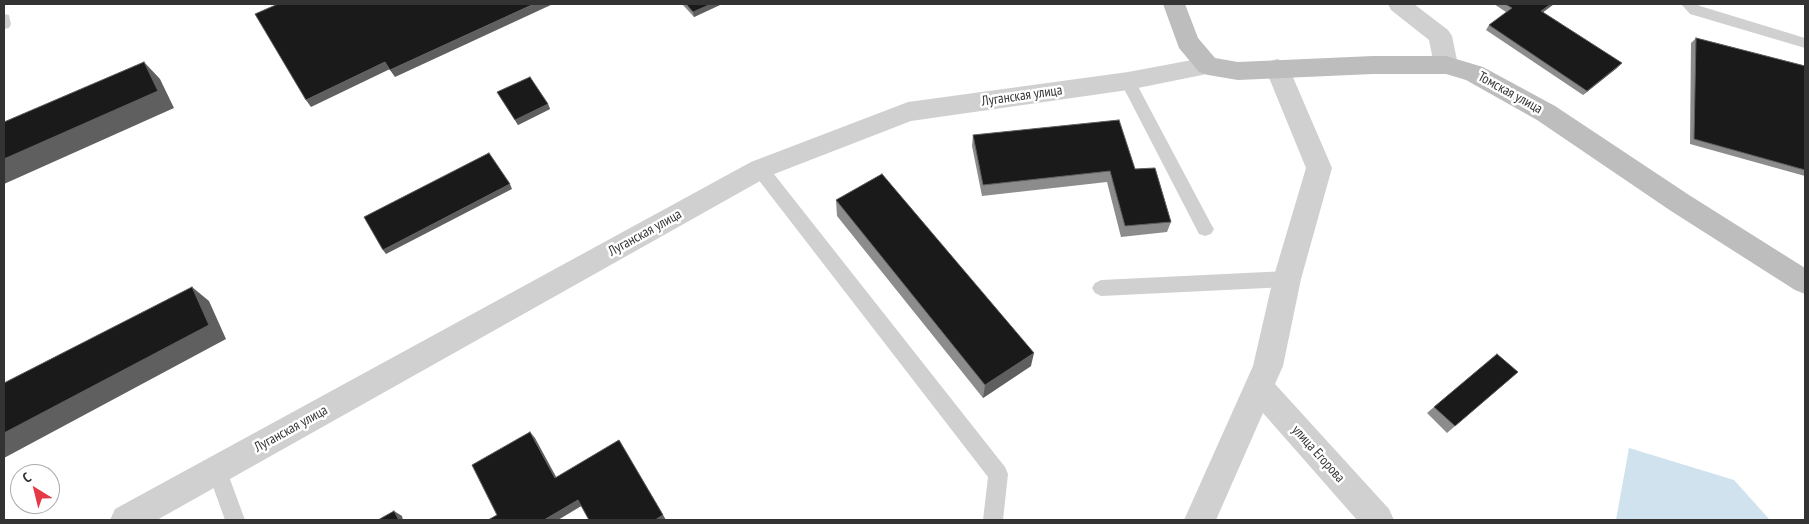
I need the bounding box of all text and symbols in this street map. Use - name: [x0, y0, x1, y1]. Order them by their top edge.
- street label: Томская улица: [1475, 68, 1545, 118]
- street label: Луганская улица: [981, 82, 1063, 110]
- street label: Луганская улица: [605, 206, 685, 260]
- street label: Луганская улица: [251, 402, 331, 456]
- street label: улица Егорова: [1288, 422, 1348, 486]
- north arrow: [10, 464, 60, 514]
- text: С: [19, 469, 35, 487]

